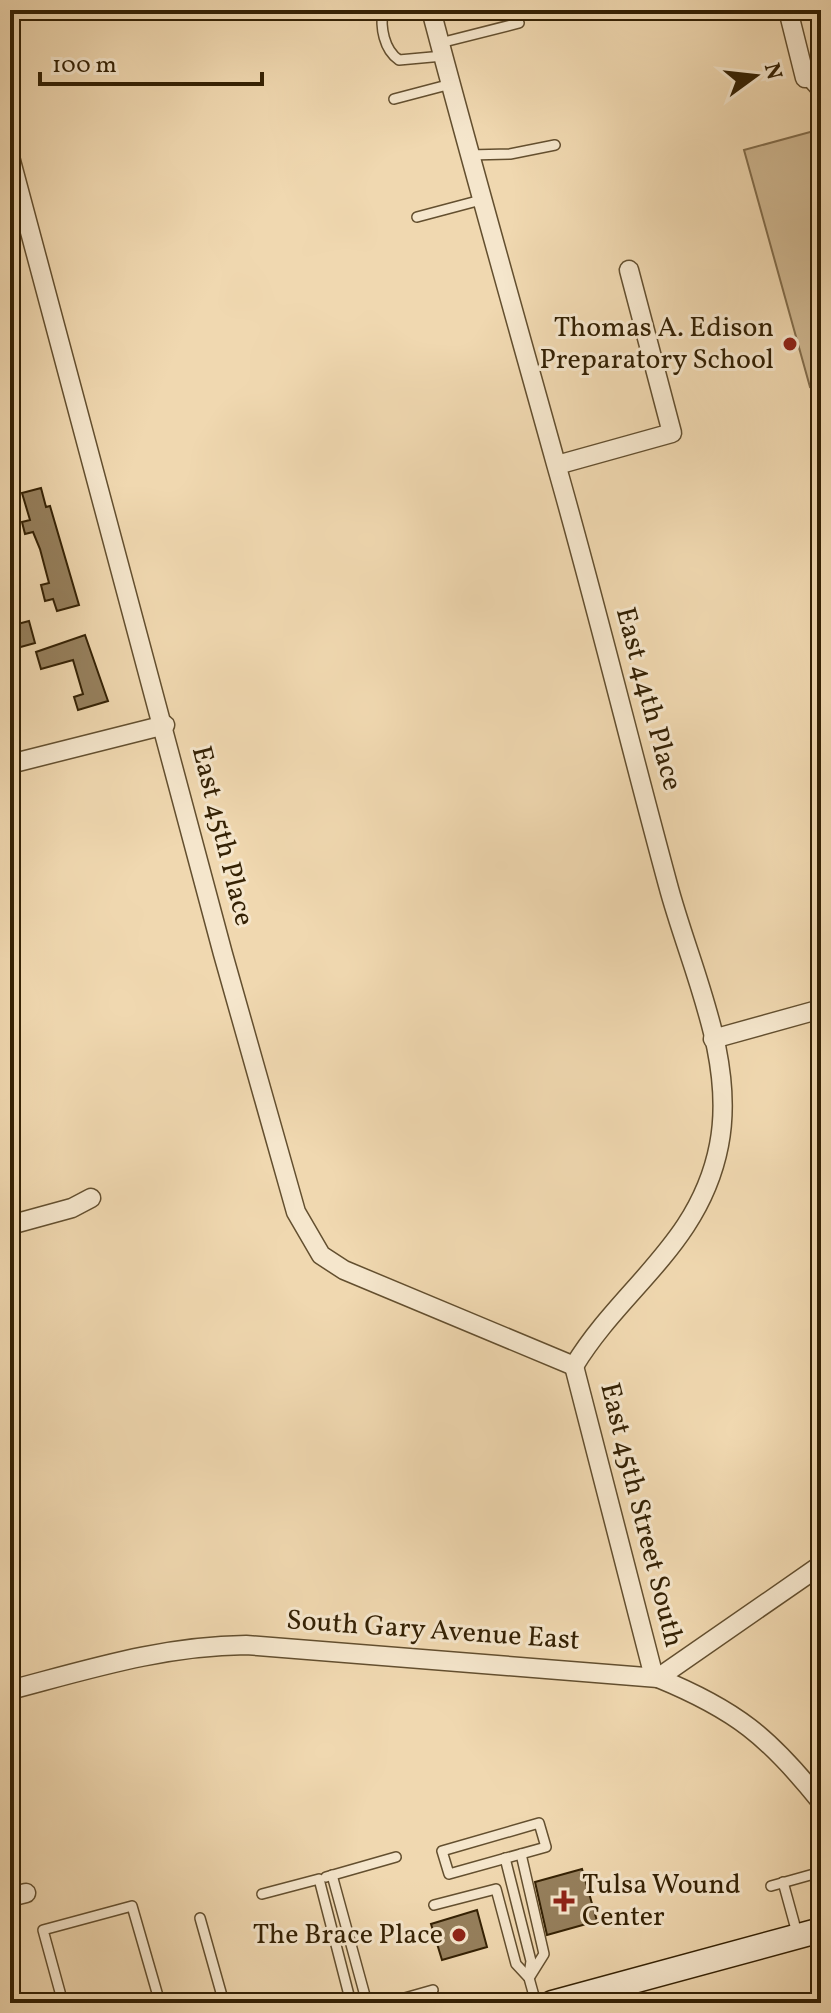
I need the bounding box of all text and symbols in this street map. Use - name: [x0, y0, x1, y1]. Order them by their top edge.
- scale bar: [40, 36, 262, 86]
- north arrow: [715, 36, 795, 116]
- text: 100 m: [52, 49, 117, 83]
- text: N: [755, 60, 789, 83]
- place label: Thomas A. Edison Preparatory School: [540, 309, 774, 380]
- marker: Thomas A. Edison Preparatory School: [781, 335, 799, 353]
- street label: East 44th Place: [605, 603, 691, 795]
- street label: East 45th Place: [181, 742, 263, 930]
- street label: East 45th Street South: [589, 1379, 693, 1651]
- street label: South Gary Avenue East: [285, 1601, 581, 1661]
- place label: Tulsa Wound Center: [582, 1866, 741, 1937]
- marker: Tulsa Wound Center: [553, 1890, 575, 1912]
- place label: The Brace Place: [253, 1916, 443, 1955]
- marker: The Brace Place: [450, 1926, 468, 1944]

